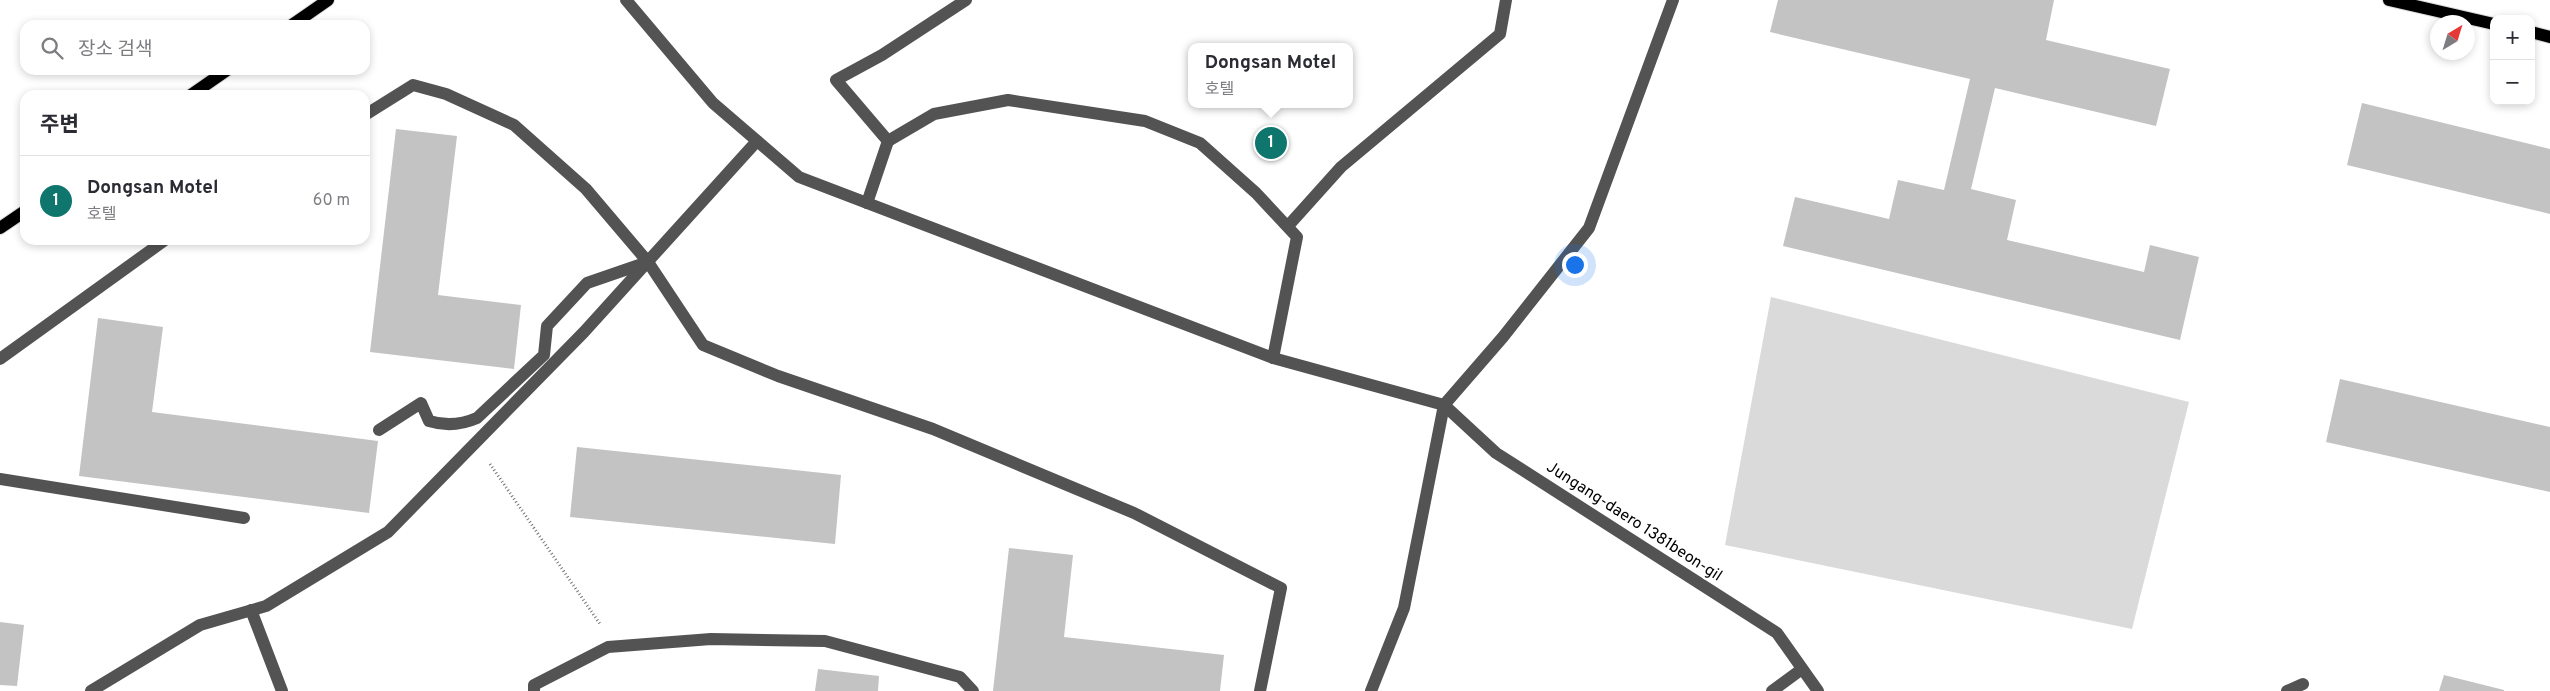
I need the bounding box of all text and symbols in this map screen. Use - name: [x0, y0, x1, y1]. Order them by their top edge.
- north arrow: [2430, 15, 2475, 60]
- map controls: [2490, 15, 2535, 105]
- button: +: [2490, 15, 2535, 60]
- search box: [20, 20, 370, 75]
- icon: search: [38, 34, 66, 62]
- text: 장소 검색: [78, 38, 152, 62]
- popup: [1188, 43, 1353, 108]
- text: Dongsan Motel: [1205, 51, 1336, 75]
- button: −: [2490, 60, 2535, 105]
- text: 호텔: [1205, 80, 1234, 100]
- text: 주변: [40, 112, 79, 139]
- pin: 1: [1255, 124, 1287, 162]
- text: Dongsan Motel: [87, 176, 218, 200]
- text: 1: [53, 191, 59, 211]
- text: 60 m: [313, 191, 350, 211]
- text: 호텔: [87, 205, 116, 225]
- your location: [1562, 252, 1588, 278]
- street label: Jungang-daero 1381beon-gil: [1542, 458, 1726, 586]

